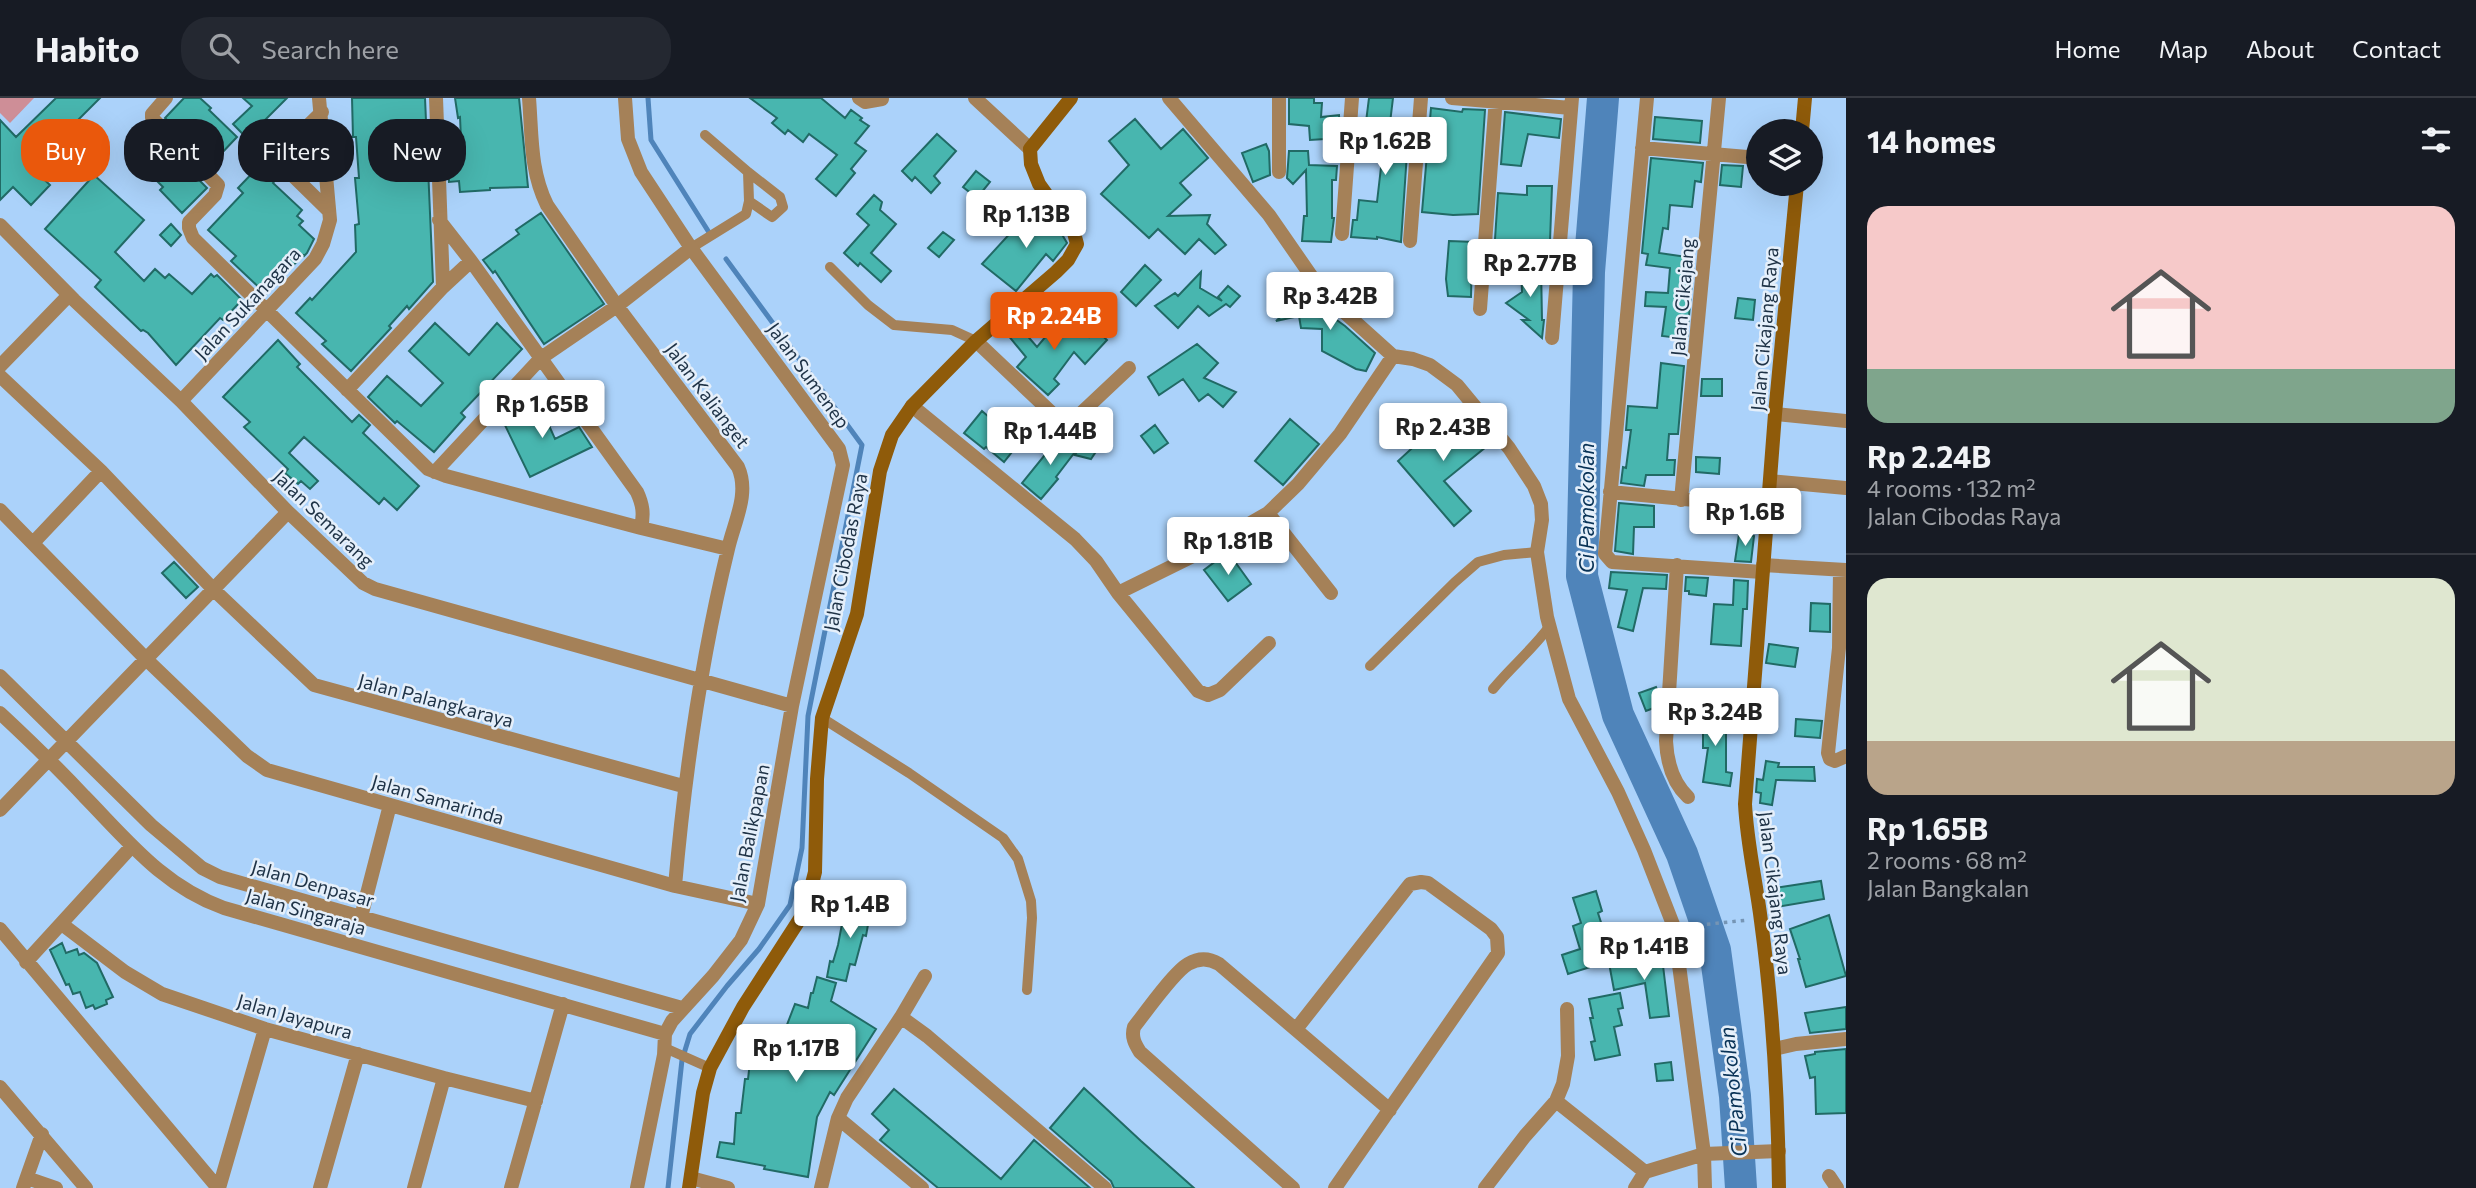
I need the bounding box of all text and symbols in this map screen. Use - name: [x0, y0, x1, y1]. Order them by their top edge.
- search box: [181, 17, 671, 80]
- text: Habito: [35, 28, 139, 69]
- icon: search: [205, 29, 243, 67]
- text: Search here: [261, 33, 399, 64]
- text: Home: [2055, 34, 2121, 63]
- text: Map: [2159, 34, 2208, 63]
- text: About: [2246, 34, 2314, 63]
- text: Contact: [2352, 34, 2441, 63]
- pin: Rp 1.62B: [1313, 118, 1457, 177]
- chip: Buy: [21, 119, 110, 182]
- chip: Rent: [124, 119, 224, 182]
- chip: Filters: [238, 119, 354, 182]
- chip: New: [368, 119, 466, 182]
- map controls: [1746, 119, 1823, 196]
- button: layers: [1746, 119, 1823, 196]
- icon: filters: [2417, 121, 2455, 159]
- text: 14 homes: [1867, 122, 1996, 159]
- text: Rp 1.62B: [1339, 126, 1431, 154]
- pin: Rp 1.13B: [954, 190, 1098, 250]
- text: Rp 1.13B: [982, 199, 1070, 227]
- street label: Jalan Cikajang: [1665, 237, 1699, 357]
- pin: Rp 2.77B: [1458, 240, 1602, 299]
- street label: Jalan Sukanagara: [189, 242, 305, 364]
- street label: Jalan Cikajang Raya: [1745, 246, 1783, 412]
- text: Rp 2.77B: [1483, 248, 1577, 276]
- icon: home: [2098, 251, 2224, 377]
- pin: Rp 3.42B: [1258, 272, 1402, 332]
- text: Rp 3.42B: [1282, 281, 1378, 309]
- pin: Rp 2.24B: [982, 292, 1126, 352]
- text: Rp 2.24B: [1006, 301, 1102, 329]
- street label: Jalan Sumenep: [763, 318, 855, 432]
- street label: Jalan Kalianget: [661, 338, 755, 452]
- pin: Rp 1.65B: [470, 380, 614, 440]
- text: Rp 1.65B: [496, 389, 588, 417]
- pin: Rp 2.43B: [1371, 404, 1515, 463]
- pin: Rp 1.44B: [978, 408, 1122, 467]
- text: Rp 2.43B: [1395, 412, 1491, 440]
- text: Rp 1.44B: [1003, 416, 1097, 444]
- text: Rp 2.24B: [1867, 437, 1991, 474]
- water label: Ci Pamokolan: [1573, 443, 1598, 573]
- street label: Jalan Semarang: [269, 464, 379, 572]
- street label: Jalan Cibodas Raya: [818, 471, 872, 633]
- text: 4 rooms · 132 m²: [1867, 474, 2036, 502]
- pin: Rp 1.6B: [1680, 489, 1810, 548]
- text: Rp 1.6B: [1705, 497, 1785, 525]
- text: Jalan Cibodas Raya: [1867, 502, 2061, 530]
- pin: Rp 1.81B: [1156, 518, 1300, 577]
- text: Rp 1.81B: [1183, 526, 1273, 554]
- icon: home: [2098, 623, 2224, 749]
- street label: Jalan Palangkaraya: [356, 668, 516, 732]
- pin: Rp 3.24B: [1643, 688, 1787, 748]
- text: Rp 3.24B: [1667, 697, 1763, 725]
- street label: Jalan Balikpapan: [724, 762, 774, 904]
- street label: Jalan Samarinda: [369, 769, 507, 829]
- text: Rp 1.65B: [1867, 809, 1988, 846]
- street label: Jalan Cikajang Raya: [1755, 810, 1797, 976]
- text: 2 rooms · 68 m²: [1867, 846, 2027, 874]
- street label: Jalan Denpasar: [249, 854, 378, 912]
- text: Jalan Bangkalan: [1867, 874, 2029, 902]
- pin: Rp 1.4B: [785, 880, 915, 940]
- street label: Jalan Singaraja: [243, 883, 369, 939]
- text: Rp 1.4B: [810, 889, 890, 917]
- pin: Rp 1.41B: [1572, 922, 1716, 982]
- text: Rp 1.41B: [1599, 931, 1689, 959]
- street label: Jalan Jayapura: [235, 989, 355, 1043]
- pin: Rp 1.17B: [724, 1024, 868, 1084]
- water label: Ci Pamokolan: [1713, 1026, 1751, 1158]
- text: Rp 1.17B: [753, 1033, 839, 1061]

